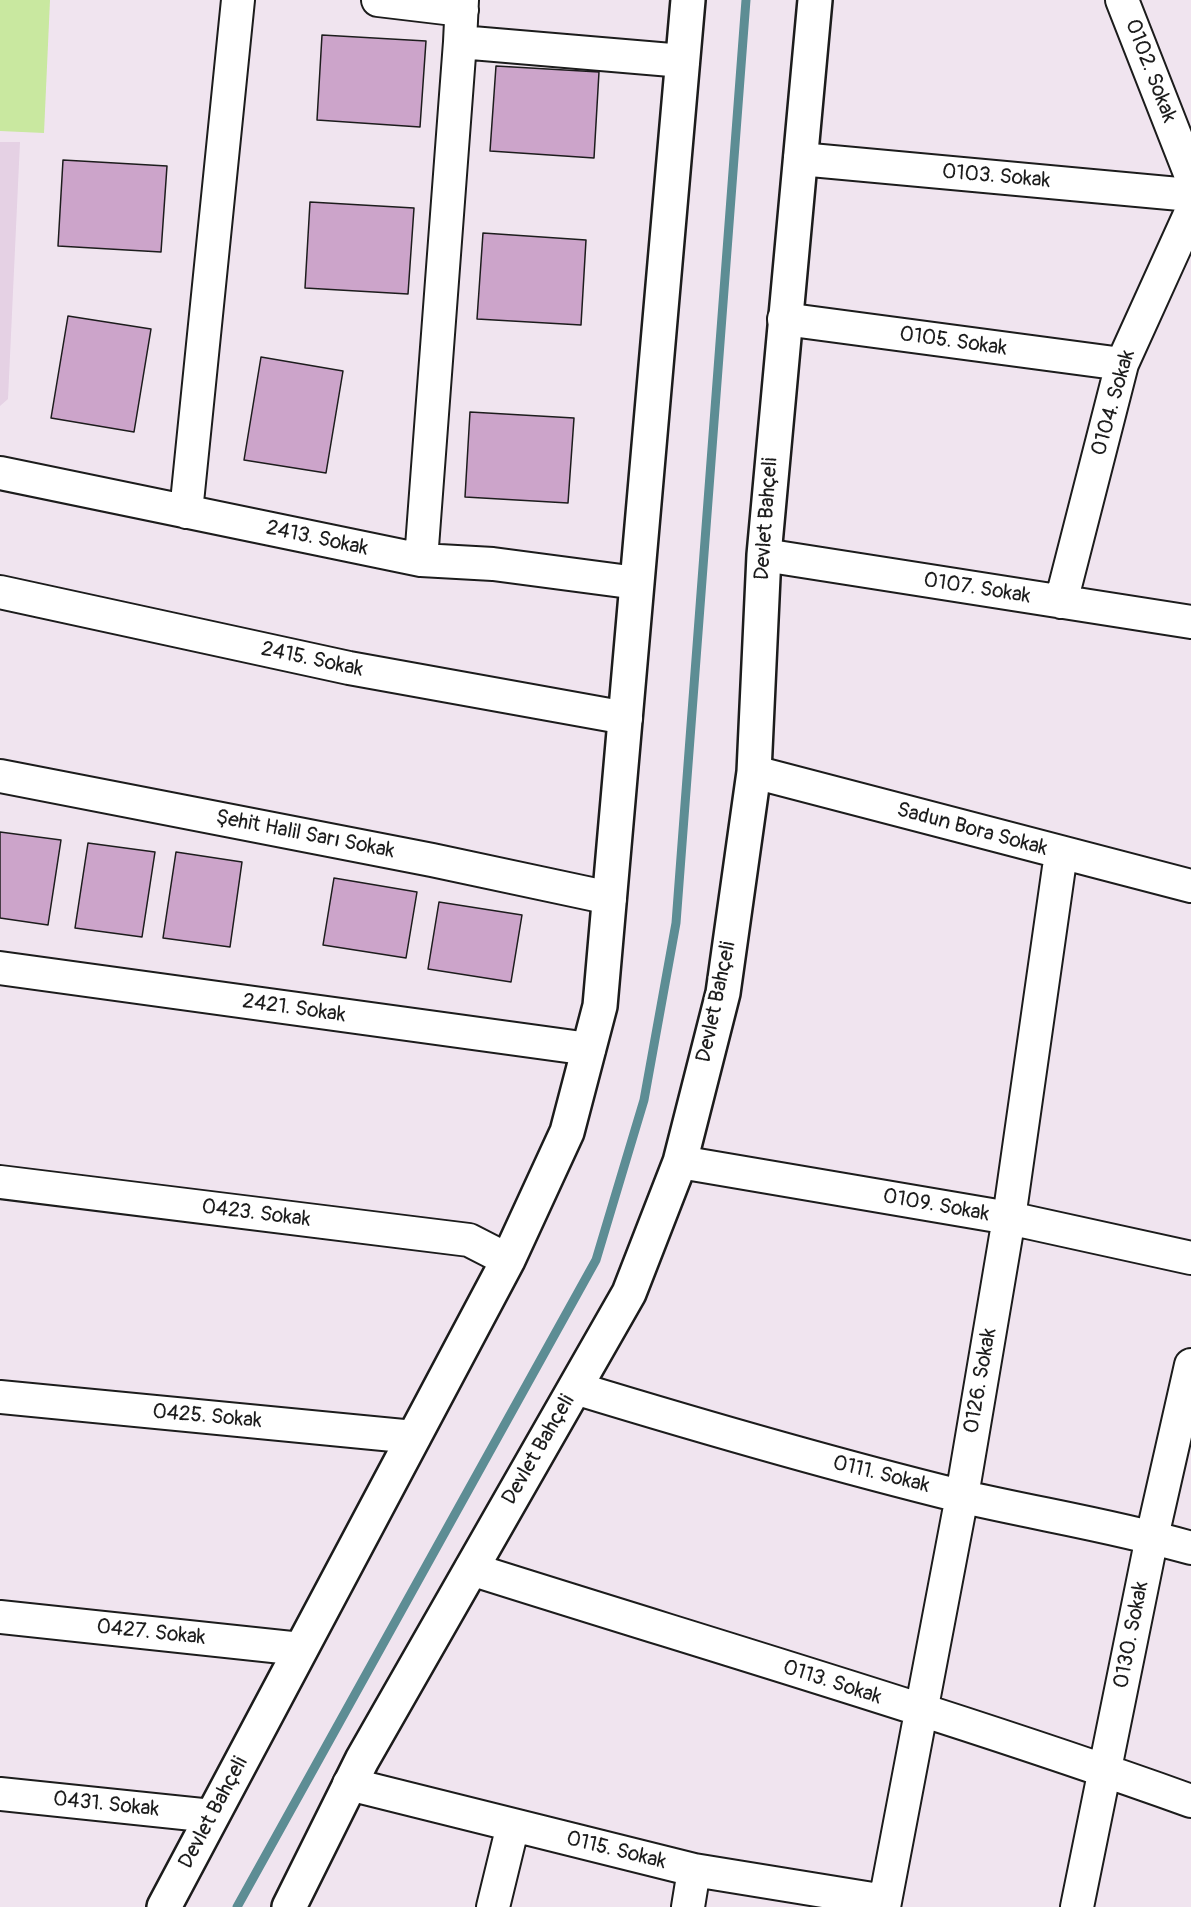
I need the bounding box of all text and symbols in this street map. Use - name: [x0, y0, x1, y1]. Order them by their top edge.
- street label: 0102. Sokak: [1119, 16, 1181, 126]
- street label: 0103. Sokak: [941, 160, 1051, 194]
- street label: 0105. Sokak: [898, 322, 1008, 362]
- street label: 0104. Sokak: [1087, 347, 1141, 459]
- street label: Devlet Bahçeli: [750, 457, 784, 581]
- street label: 2413. Sokak: [264, 516, 370, 562]
- street label: 0107. Sokak: [922, 568, 1032, 610]
- street label: 2415. Sokak: [259, 637, 365, 683]
- street label: Sadun Bora Sokak: [894, 798, 1050, 862]
- street label: Şehit Halil Sarı Sokak: [214, 805, 396, 865]
- street label: Devlet Bahçeli: [692, 939, 742, 1065]
- street label: 2421. Sokak: [241, 989, 347, 1029]
- street label: 0109. Sokak: [881, 1184, 991, 1228]
- street label: 0423. Sokak: [200, 1195, 312, 1233]
- street label: 0126. Sokak: [959, 1326, 1003, 1436]
- street label: Devlet Bahçeli: [497, 1391, 581, 1509]
- street label: 0425. Sokak: [151, 1400, 263, 1434]
- street label: 0111. Sokak: [830, 1451, 932, 1499]
- street label: 0130. Sokak: [1109, 1579, 1155, 1691]
- street label: 0427. Sokak: [95, 1615, 207, 1651]
- street label: 0113. Sokak: [779, 1655, 885, 1711]
- street label: Devlet Bahçeli: [174, 1753, 254, 1873]
- street label: 0431. Sokak: [52, 1787, 160, 1823]
- street label: 0115. Sokak: [563, 1826, 669, 1876]

